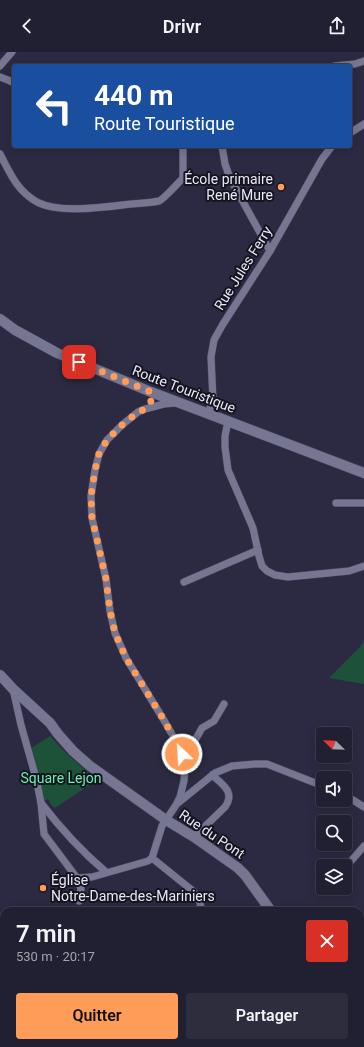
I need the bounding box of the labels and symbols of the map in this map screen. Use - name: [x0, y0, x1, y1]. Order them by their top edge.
- place label: École primaire René Mure: [184, 170, 273, 203]
- marker: École primaire René Mure: [276, 182, 286, 192]
- street label: Rue Jules Ferry: [211, 223, 275, 313]
- pin: [62, 345, 96, 379]
- street label: Route Touristique: [130, 362, 238, 416]
- north arrow: [316, 727, 352, 763]
- position arrow: [161, 733, 203, 775]
- park label: Square Lejon: [20, 770, 102, 786]
- street label: Rue du Pont: [176, 806, 248, 862]
- place label: Église Notre-Dame-des-Mariniers: [51, 871, 215, 904]
- marker: Église Notre-Dame-des-Mariniers: [38, 883, 48, 893]

